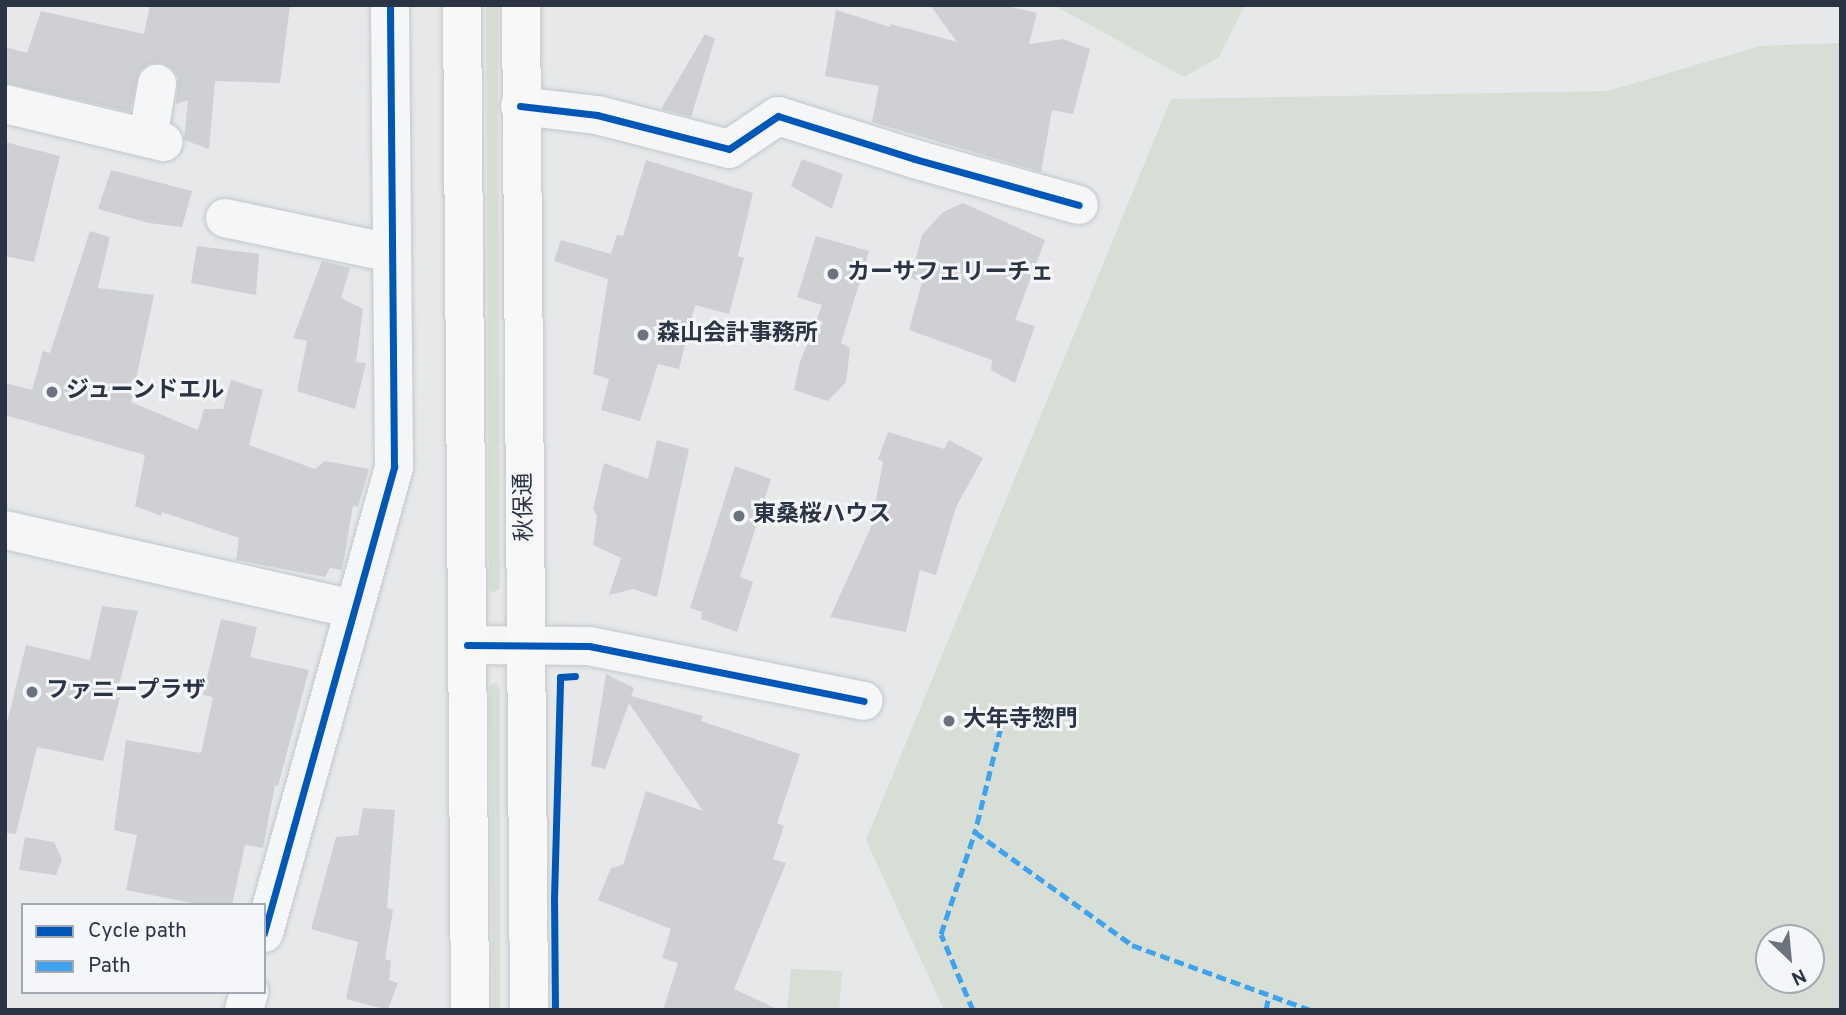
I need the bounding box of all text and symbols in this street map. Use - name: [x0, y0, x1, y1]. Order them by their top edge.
- place label: カーサフェリーチェ: [847, 260, 1054, 288]
- marker: カーサフェリーチェ: [825, 266, 841, 282]
- place label: 森山会計事務所: [657, 321, 818, 349]
- marker: 森山会計事務所: [635, 327, 651, 343]
- place label: ジューンドエル: [66, 378, 227, 406]
- marker: ジューンドエル: [44, 384, 60, 400]
- street label: 秋保通: [512, 472, 540, 542]
- place label: 東桑桜ハウス: [753, 502, 891, 530]
- marker: 東桑桜ハウス: [731, 508, 747, 524]
- place label: ファニープラザ: [46, 678, 207, 706]
- marker: ファニープラザ: [24, 684, 40, 700]
- place label: 大年寺惣門: [963, 707, 1078, 735]
- marker: 大年寺惣門: [941, 713, 957, 729]
- legend: [21, 903, 266, 994]
- text: Cycle path: [88, 918, 187, 945]
- north arrow: [1755, 924, 1825, 994]
- text: Path: [88, 953, 131, 980]
- text: N: [1787, 962, 1810, 990]

